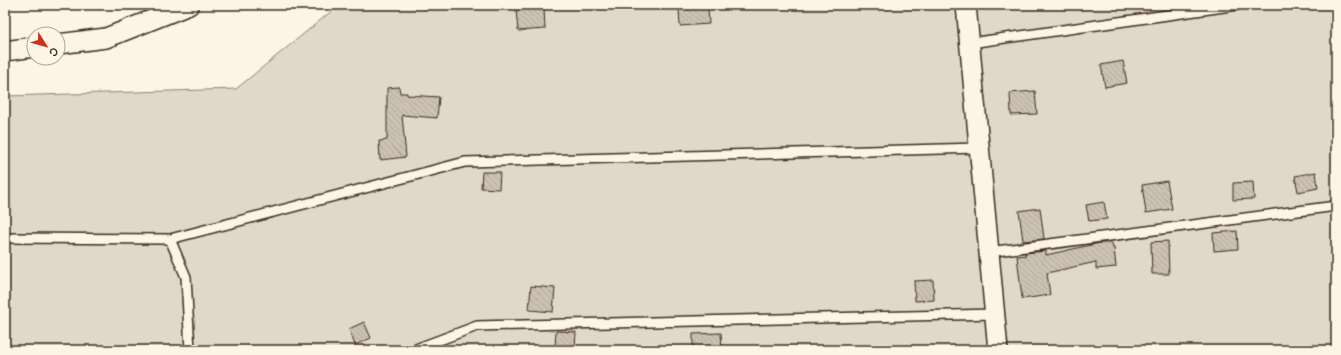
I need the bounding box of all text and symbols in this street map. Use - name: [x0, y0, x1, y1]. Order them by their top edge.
- north arrow: [26, 26, 66, 66]
- text: С: [46, 45, 61, 59]

